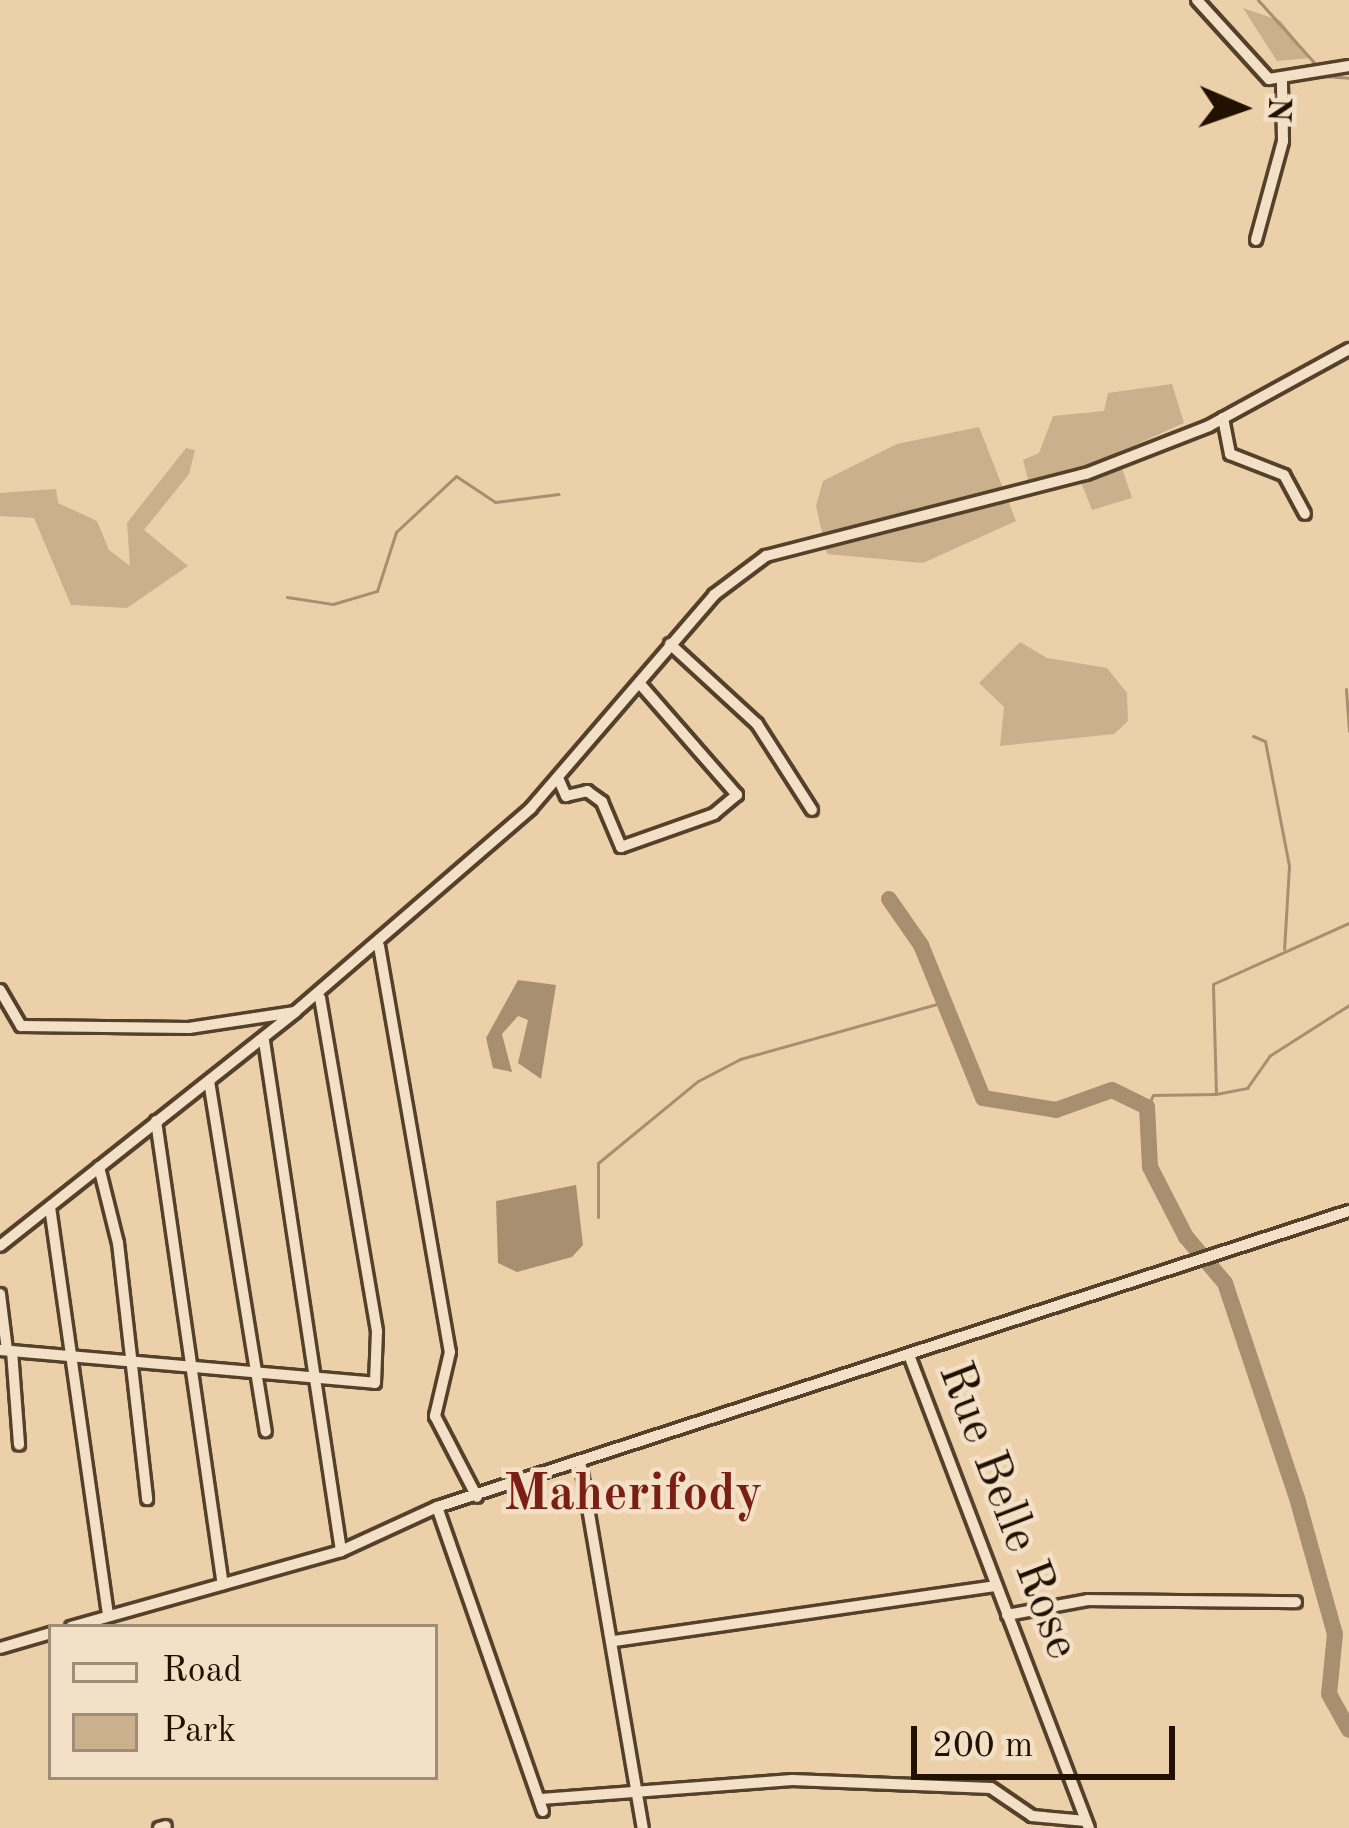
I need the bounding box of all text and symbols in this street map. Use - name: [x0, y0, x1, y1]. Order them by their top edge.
- north arrow: [1181, 48, 1301, 168]
- text: N: [1261, 96, 1294, 122]
- street label: Rue Belle Rose: [924, 1354, 1090, 1668]
- district label: Maherifody: [504, 1465, 762, 1527]
- legend: [48, 1624, 438, 1780]
- text: Road: [162, 1654, 242, 1690]
- scale bar: [917, 1702, 1181, 1776]
- text: Park: [162, 1714, 236, 1750]
- text: 200 m: [932, 1729, 1033, 1765]

